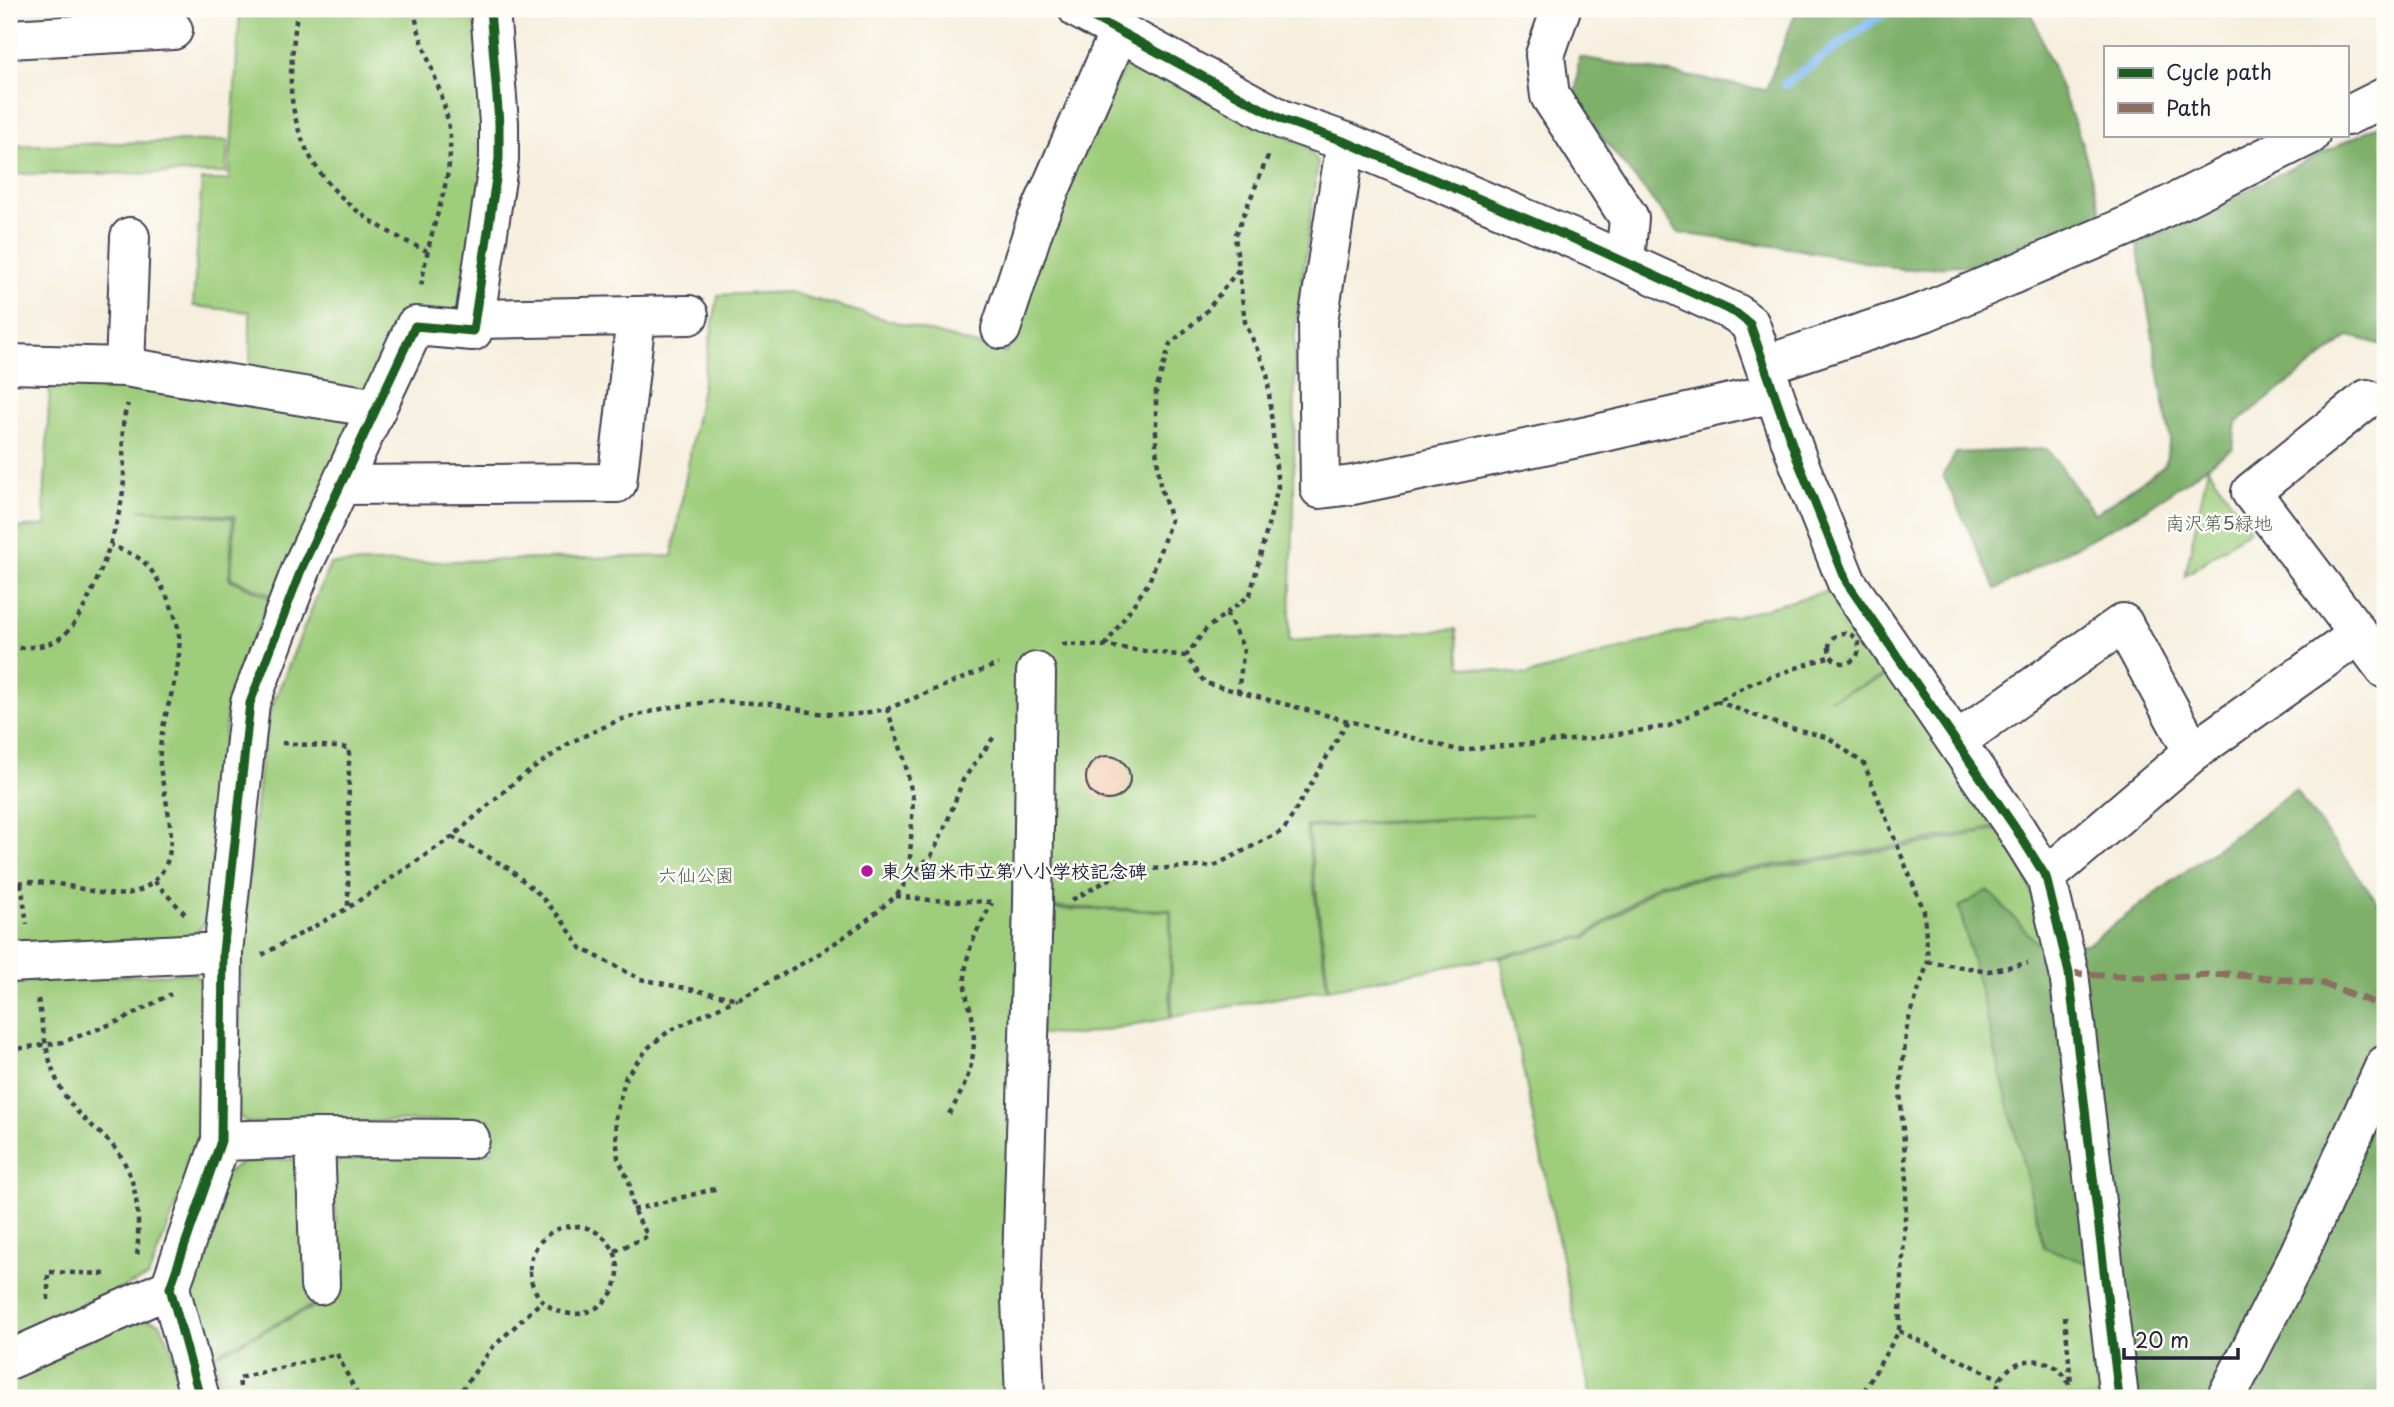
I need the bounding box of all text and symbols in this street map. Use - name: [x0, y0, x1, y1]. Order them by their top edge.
- legend: [2104, 46, 2348, 136]
- text: Cycle path: [2166, 55, 2272, 87]
- text: Path: [2166, 91, 2211, 123]
- park label: 南沢第5緑地: [2165, 508, 2273, 536]
- place label: 東久留米市立第八小学校記念碑: [881, 856, 1147, 884]
- park label: 六仙公園: [658, 860, 734, 888]
- marker: 東久留米市立第八小学校記念碑: [859, 863, 875, 879]
- scale bar: [2124, 1316, 2238, 1360]
- text: 20 m: [2135, 1323, 2189, 1355]

